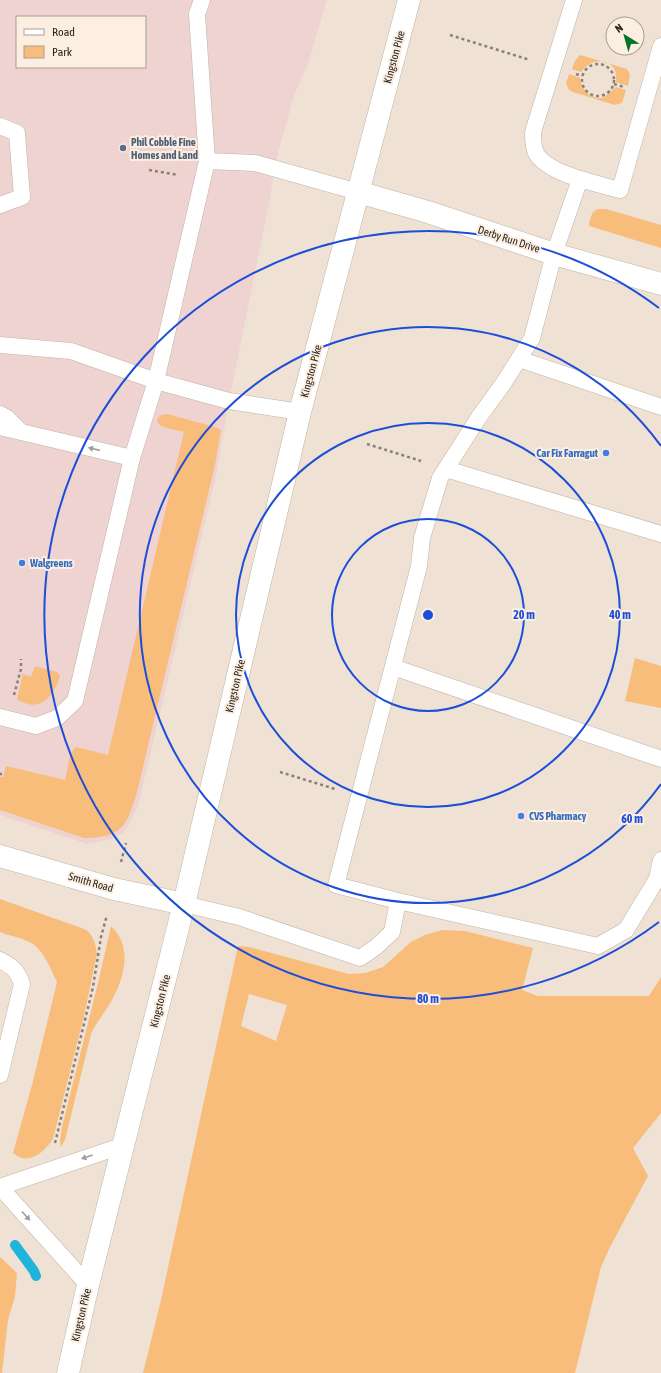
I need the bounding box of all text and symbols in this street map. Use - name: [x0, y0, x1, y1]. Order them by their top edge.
- legend: [16, 16, 146, 68]
- north arrow: [605, 16, 645, 56]
- text: N: [613, 21, 625, 35]
- text: Road: [52, 25, 75, 39]
- street label: Kingston Pike: [381, 29, 407, 85]
- text: Park: [52, 45, 73, 59]
- place label: Phil Cobble Fine Homes and Land: [131, 136, 198, 161]
- marker: Phil Cobble Fine Homes and Land: [118, 143, 128, 153]
- street label: Derby Run Drive: [476, 223, 542, 255]
- street label: Kingston Pike: [298, 343, 324, 399]
- one-way arrow: [88, 445, 100, 451]
- place label: Car Fix Farragut: [536, 447, 599, 459]
- marker: Car Fix Farragut: [601, 448, 611, 458]
- place label: Walgreens: [29, 557, 73, 569]
- marker: Walgreens: [17, 558, 27, 568]
- centre of rings: [421, 608, 435, 622]
- text: 20 m: [513, 608, 535, 622]
- text: 40 m: [608, 608, 631, 622]
- street label: Kingston Pike: [223, 658, 247, 714]
- place label: CVS Pharmacy: [529, 810, 587, 822]
- marker: CVS Pharmacy: [516, 811, 526, 821]
- text: 60 m: [621, 812, 643, 826]
- street label: Smith Road: [67, 870, 115, 894]
- street label: Kingston Pike: [148, 973, 172, 1029]
- text: 80 m: [417, 992, 439, 1006]
- one-way arrow: [81, 1155, 93, 1161]
- one-way arrow: [21, 1212, 30, 1221]
- street label: Kingston Pike: [69, 1287, 93, 1343]

